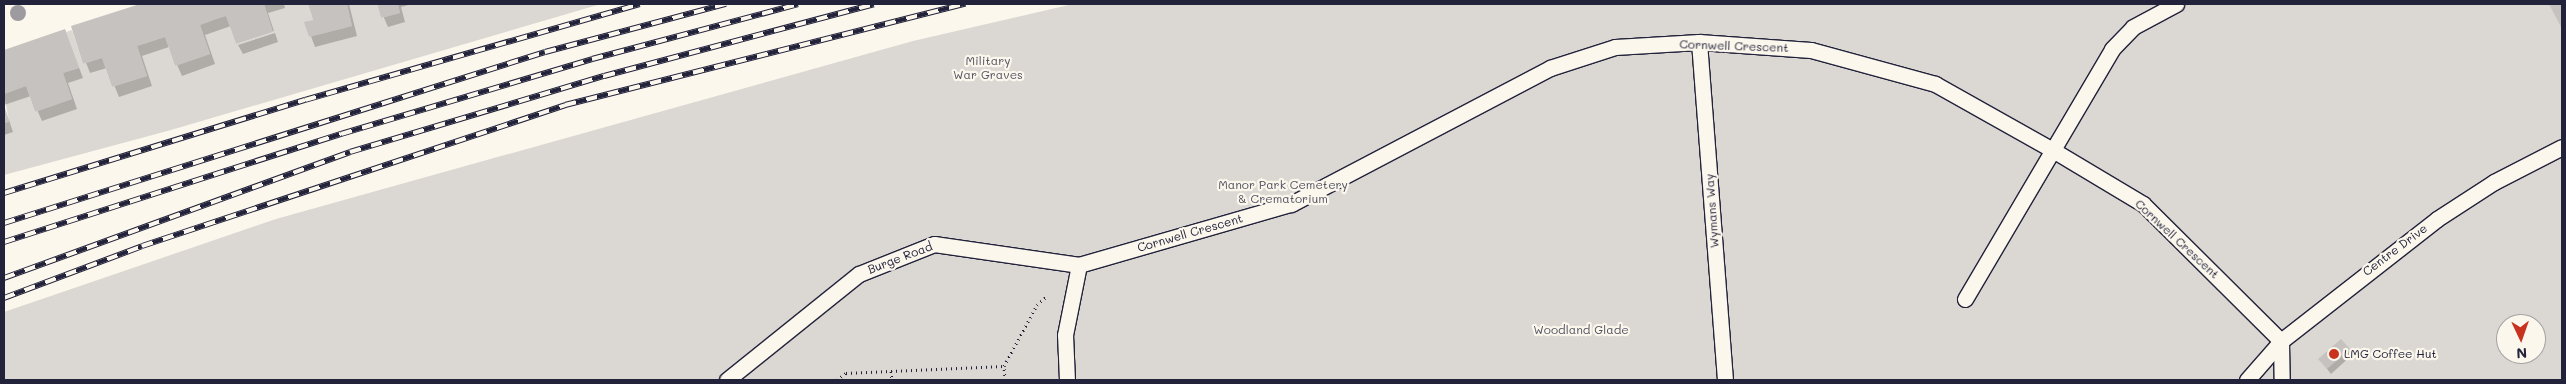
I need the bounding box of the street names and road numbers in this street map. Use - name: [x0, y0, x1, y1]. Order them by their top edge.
- street label: Cornwell Crescent: [1679, 37, 1789, 55]
- street label: Wymans Way: [1702, 173, 1722, 249]
- street label: Cornwell Crescent: [2132, 196, 2222, 282]
- street label: Cornwell Crescent: [1136, 211, 1244, 255]
- street label: Centre Drive: [2360, 221, 2430, 279]
- street label: Burge Road: [866, 239, 934, 277]

